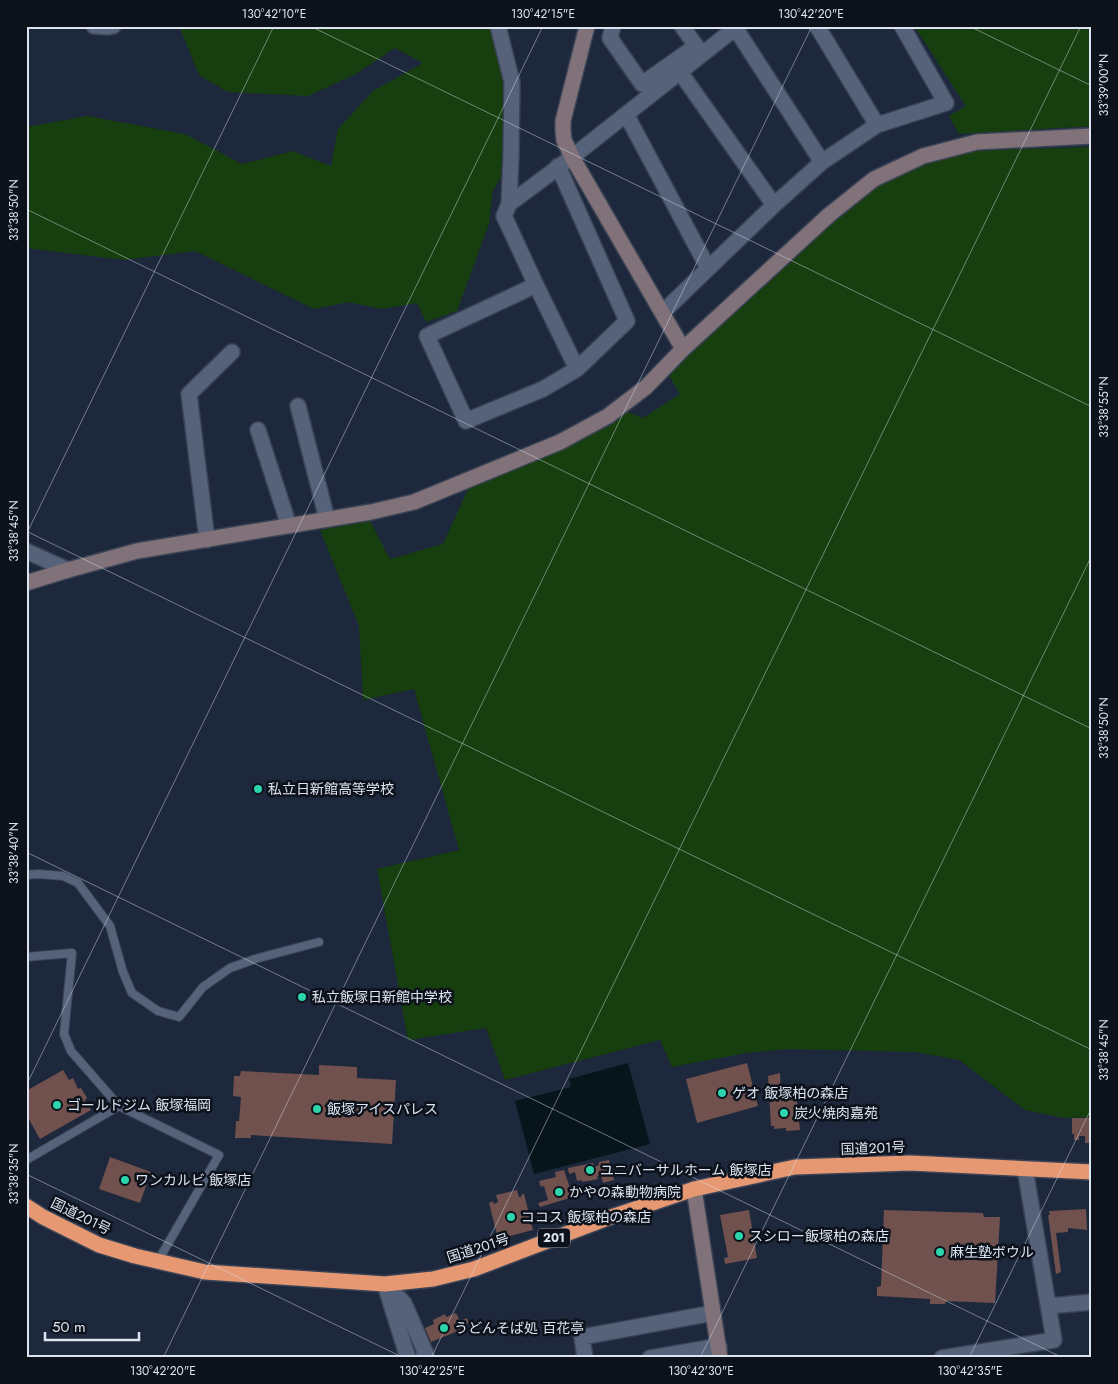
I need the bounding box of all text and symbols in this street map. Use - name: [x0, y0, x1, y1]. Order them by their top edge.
- text: 130°42'10"E: [242, 5, 306, 23]
- text: 130°42'15"E: [511, 5, 575, 23]
- text: 130°42'20"E: [778, 5, 844, 23]
- text: 33°39'00"N: [1095, 54, 1113, 116]
- text: 33°38'50"N: [5, 179, 23, 241]
- text: 33°38'55"N: [1095, 376, 1113, 438]
- text: 33°38'45"N: [5, 500, 23, 562]
- text: 33°38'50"N: [1095, 697, 1113, 759]
- place label: 私立日新館高等学校: [268, 779, 394, 799]
- marker: 私立日新館高等学校: [252, 783, 264, 795]
- text: 33°38'40"N: [5, 822, 23, 884]
- place label: 私立飯塚日新館中学校: [312, 987, 452, 1007]
- marker: 私立飯塚日新館中学校: [296, 991, 308, 1003]
- text: 33°38'45"N: [1095, 1019, 1113, 1081]
- place label: ゲオ 飯塚柏の森店: [732, 1083, 848, 1103]
- marker: ゲオ 飯塚柏の森店: [716, 1087, 728, 1099]
- place label: ゴールドジム 飯塚福岡: [67, 1095, 211, 1115]
- marker: ゴールドジム 飯塚福岡: [51, 1099, 63, 1111]
- place label: 飯塚アイスパレス: [327, 1099, 438, 1119]
- marker: 飯塚アイスパレス: [311, 1103, 323, 1115]
- place label: 炭火焼肉嘉苑: [794, 1103, 878, 1123]
- marker: 炭火焼肉嘉苑: [778, 1107, 790, 1119]
- street label: 国道201号: [840, 1137, 906, 1159]
- text: 33°38'35"N: [5, 1143, 23, 1205]
- place label: ユニバーサルホーム 飯塚店: [600, 1160, 772, 1180]
- marker: ユニバーサルホーム 飯塚店: [584, 1164, 596, 1176]
- place label: ワンカルビ 飯塚店: [135, 1170, 251, 1190]
- marker: ワンカルビ 飯塚店: [119, 1174, 131, 1186]
- place label: かやの森動物病院: [569, 1182, 681, 1202]
- marker: かやの森動物病院: [553, 1186, 565, 1198]
- street label: 国道201号: [48, 1193, 114, 1239]
- place label: ココス 飯塚柏の森店: [521, 1207, 651, 1227]
- marker: ココス 飯塚柏の森店: [505, 1211, 517, 1223]
- place label: スシロー飯塚柏の森店: [749, 1226, 889, 1246]
- street label: 国道201号: [444, 1228, 512, 1268]
- road number: 201: [538, 1228, 570, 1248]
- marker: スシロー飯塚柏の森店: [733, 1230, 745, 1242]
- place label: 麻生塾ボウル: [950, 1242, 1034, 1262]
- marker: 麻生塾ボウル: [934, 1246, 946, 1258]
- scale bar: [45, 1309, 139, 1341]
- text: 50 m: [52, 1316, 86, 1338]
- place label: うどんそば処 百花亭: [454, 1318, 584, 1338]
- marker: うどんそば処 百花亭: [438, 1322, 450, 1334]
- text: 130°42'20"E: [130, 1362, 196, 1380]
- text: 130°42'25"E: [399, 1362, 465, 1380]
- text: 130°42'30"E: [668, 1362, 734, 1380]
- text: 130°42'35"E: [937, 1362, 1003, 1380]

